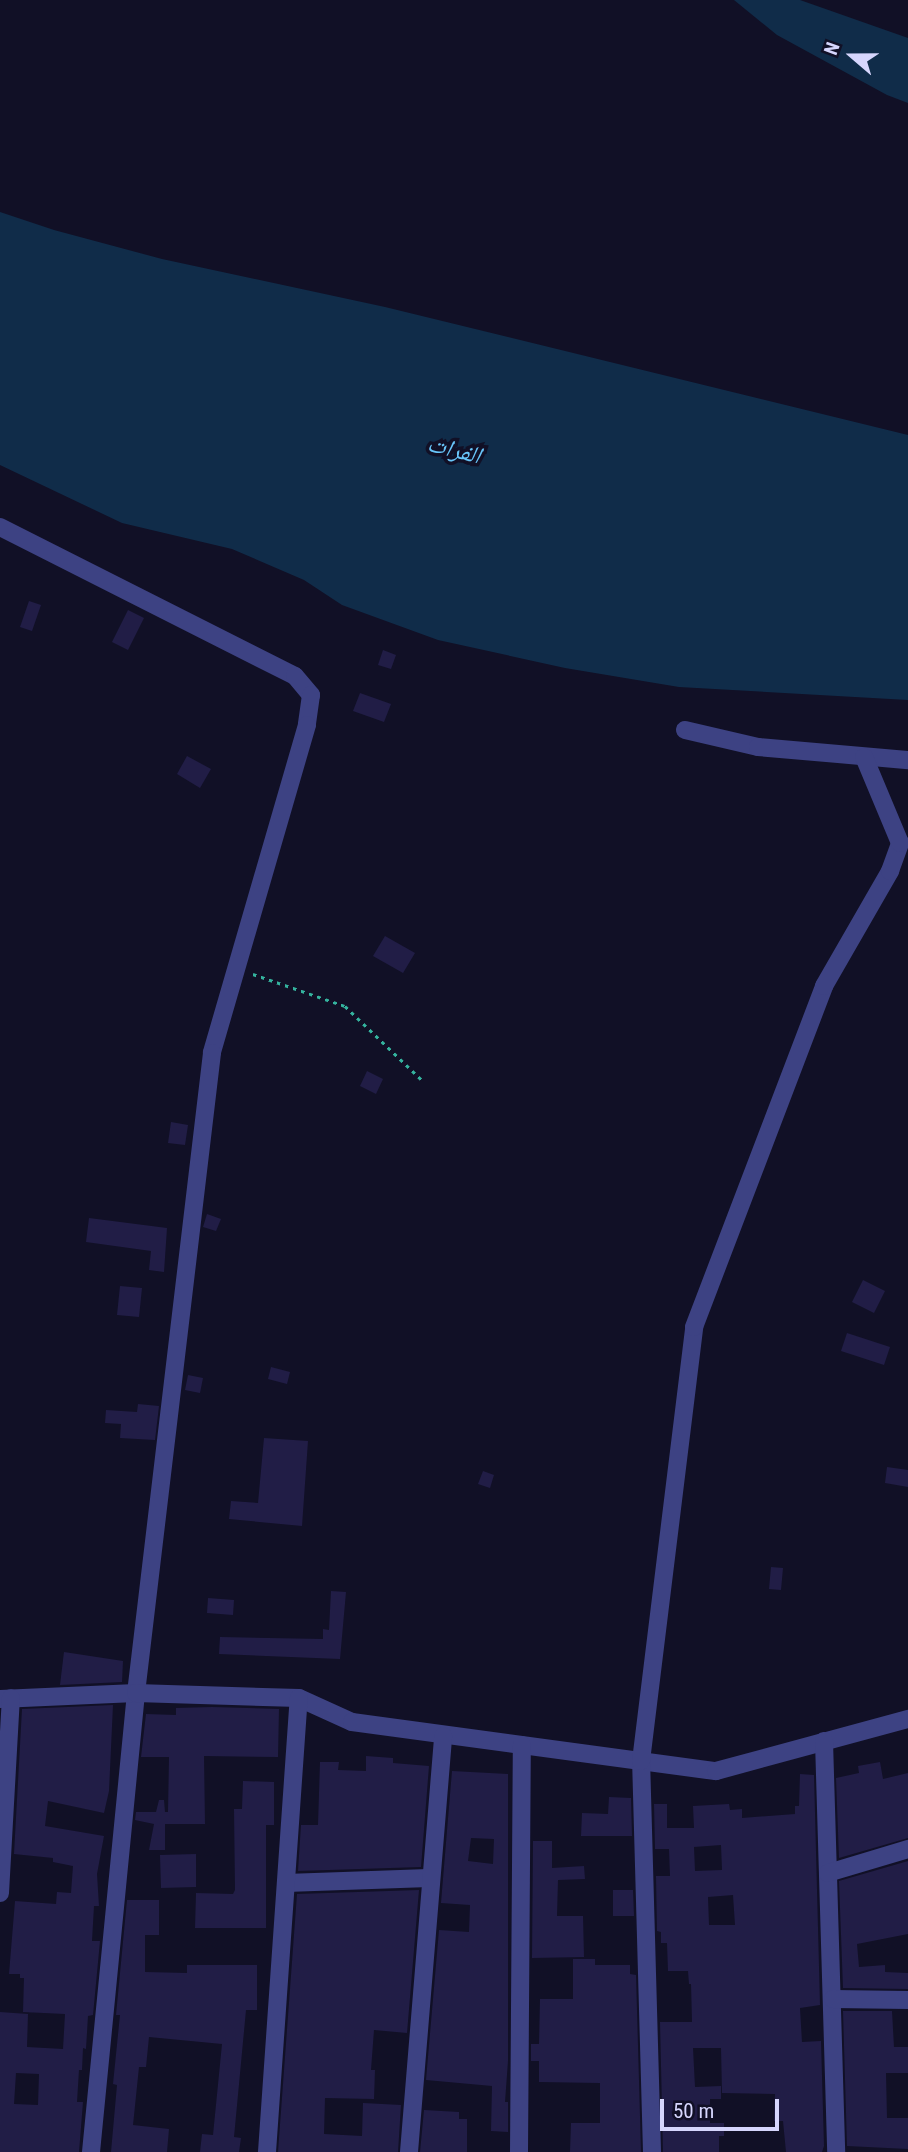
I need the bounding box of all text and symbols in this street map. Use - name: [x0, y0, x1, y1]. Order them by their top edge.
- north arrow: [817, 21, 887, 91]
- text: N: [819, 39, 845, 58]
- water label: الفرات: [424, 429, 484, 471]
- scale bar: [663, 2086, 782, 2130]
- text: 50 m: [673, 2099, 714, 2123]

